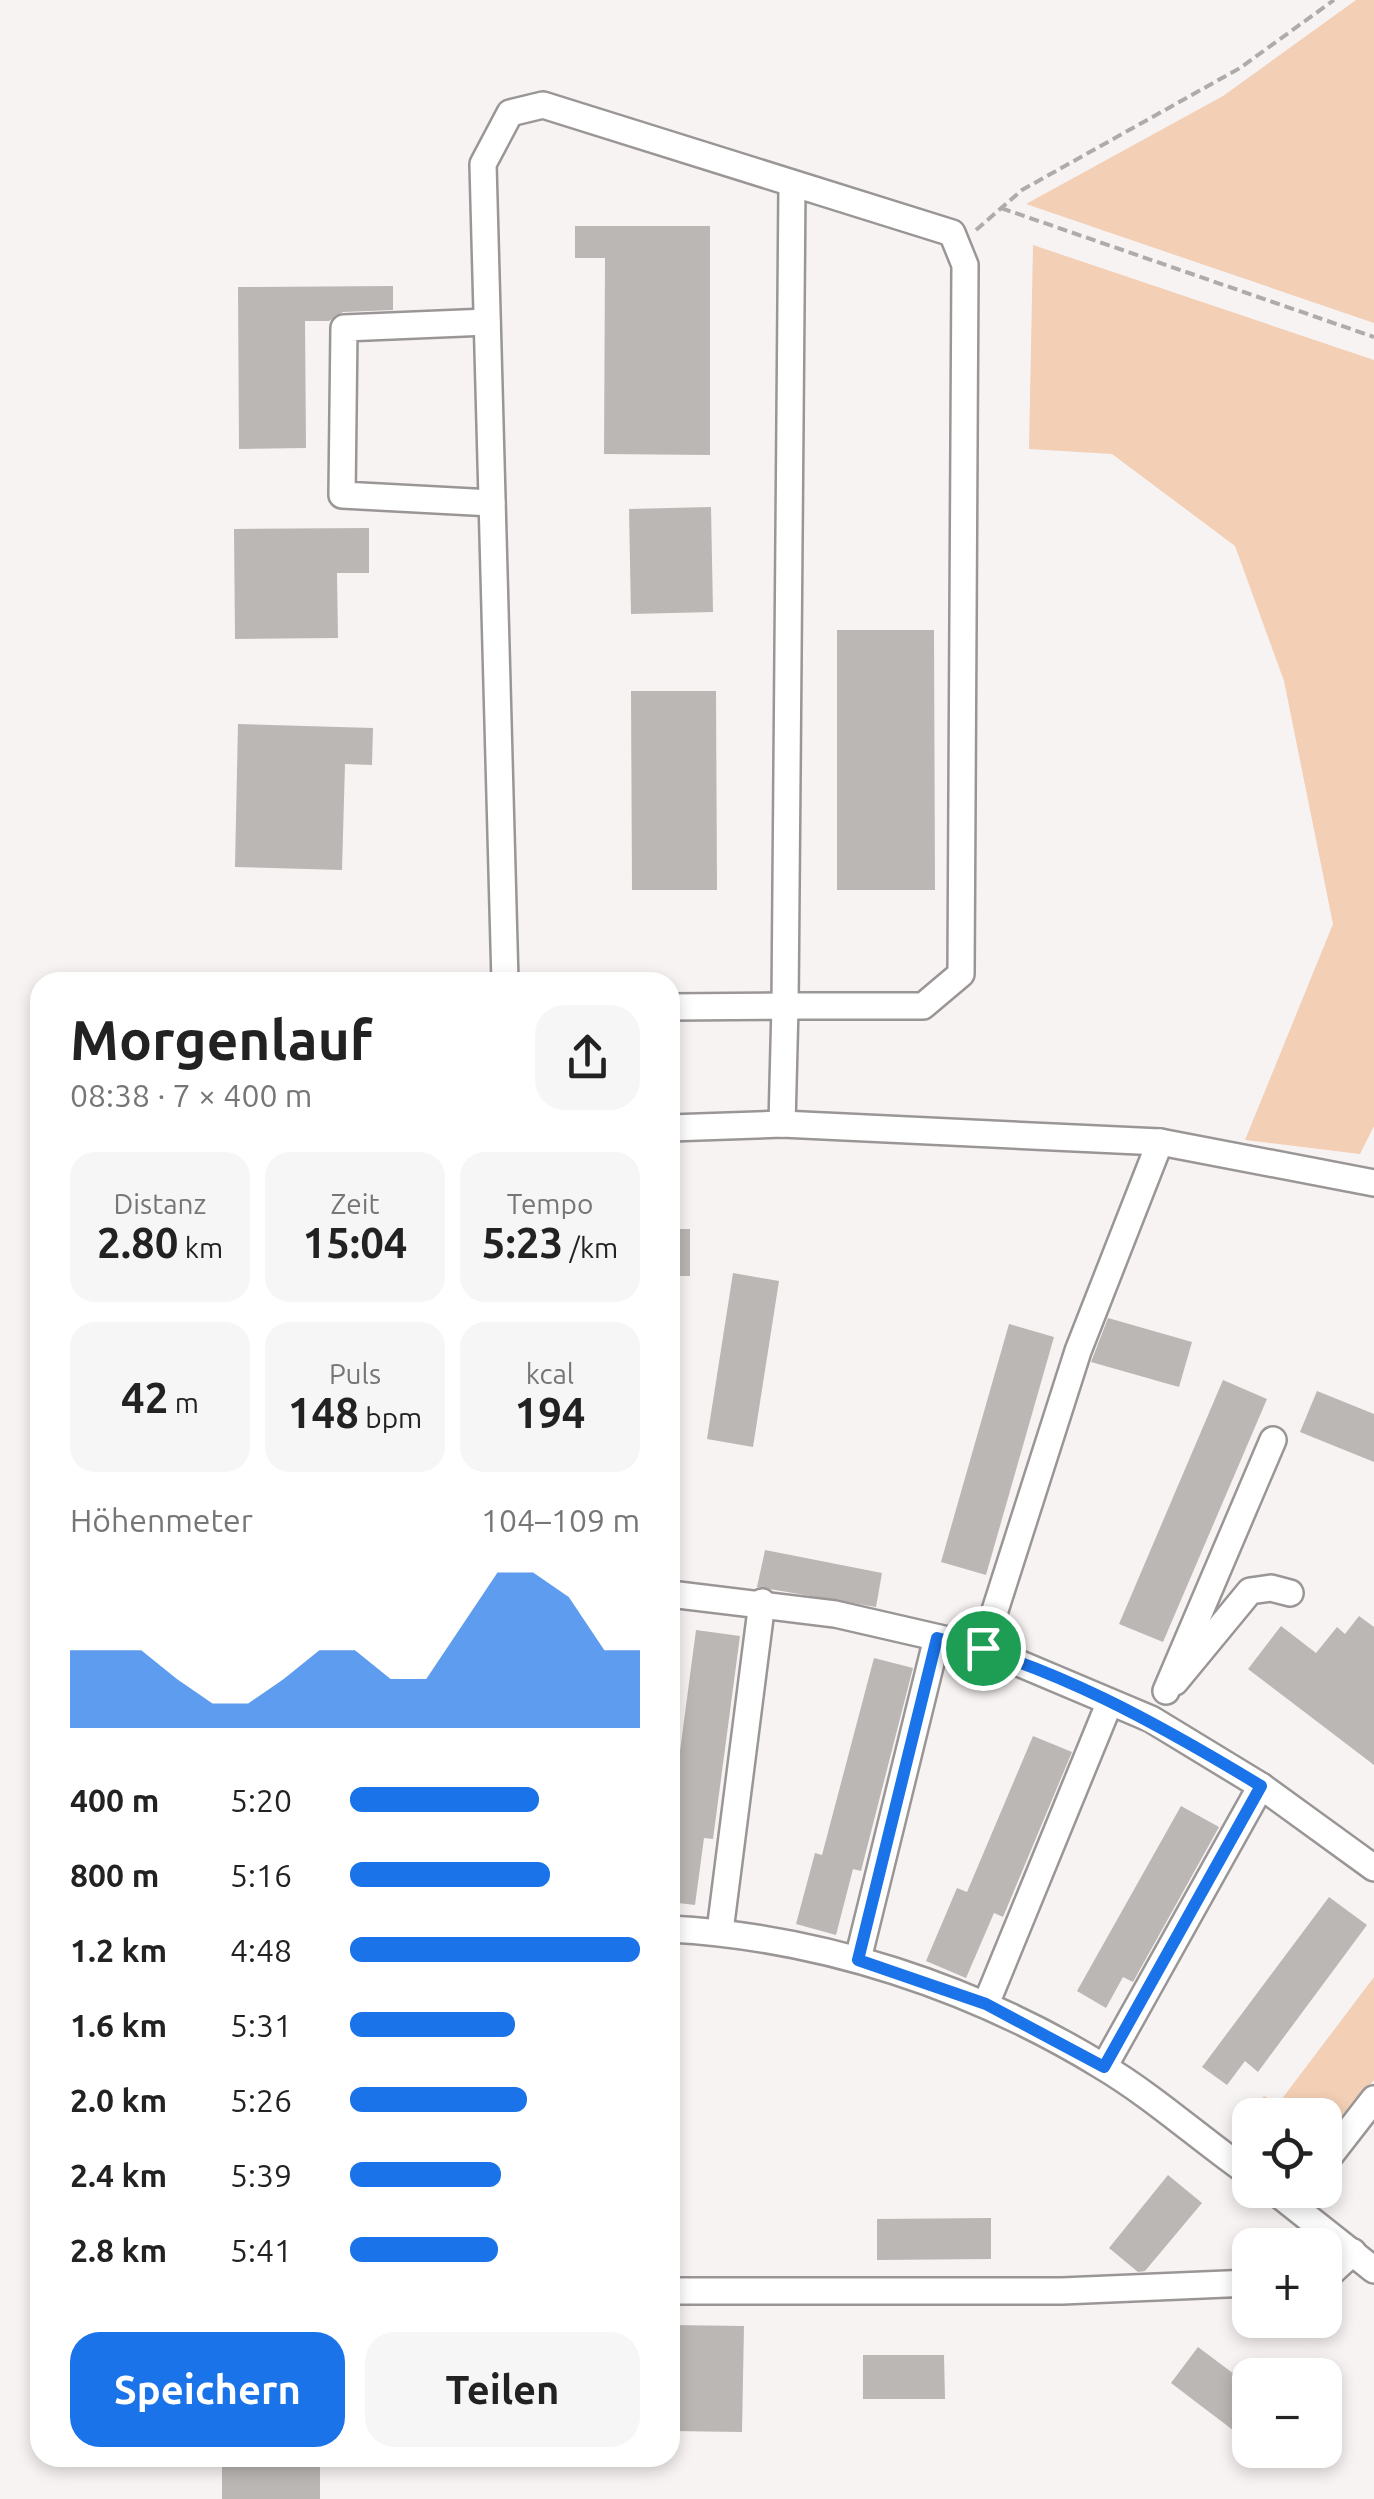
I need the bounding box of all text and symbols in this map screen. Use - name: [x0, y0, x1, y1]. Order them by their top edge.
- button: share: [535, 1005, 640, 1110]
- text: Morgenlauf: [70, 1009, 373, 1070]
- text: 08:38 · 7 × 400 m: [70, 1077, 312, 1113]
- text: Distanz: [114, 1188, 206, 1219]
- text: Zeit: [330, 1188, 380, 1219]
- text: Tempo: [507, 1188, 593, 1219]
- text: 2.80: [97, 1219, 178, 1266]
- text: 15:04: [302, 1219, 408, 1266]
- text: 5:23: [482, 1219, 563, 1266]
- text: km: [178, 1232, 223, 1263]
- text: /km: [563, 1232, 618, 1263]
- text: Puls: [329, 1358, 381, 1389]
- text: kcal: [526, 1358, 574, 1389]
- text: 42: [121, 1374, 168, 1421]
- text: m: [168, 1387, 199, 1418]
- text: 148: [288, 1389, 359, 1436]
- text: 194: [514, 1389, 586, 1436]
- text: bpm: [359, 1402, 422, 1433]
- text: Höhenmeter: [70, 1502, 253, 1538]
- text: 104–109 m: [481, 1502, 640, 1538]
- pin: [941, 1606, 1026, 1691]
- icon: arrive: [956, 1621, 1011, 1676]
- text: 400 m: [70, 1782, 159, 1818]
- text: 5:20: [230, 1782, 292, 1818]
- text: 800 m: [70, 1857, 159, 1893]
- text: 5:16: [230, 1857, 292, 1893]
- text: 1.2 km: [70, 1932, 167, 1968]
- text: 4:48: [230, 1932, 292, 1968]
- text: 1.6 km: [70, 2007, 167, 2043]
- text: 5:31: [230, 2007, 292, 2043]
- text: 2.0 km: [70, 2082, 167, 2118]
- text: 5:26: [230, 2082, 292, 2118]
- map controls: [1232, 2098, 1342, 2468]
- button: locate: [1232, 2098, 1342, 2208]
- text: 2.4 km: [70, 2157, 167, 2193]
- text: 5:39: [230, 2157, 292, 2193]
- button: +: [1232, 2228, 1342, 2338]
- text: 2.8 km: [70, 2232, 167, 2268]
- text: 5:41: [230, 2232, 292, 2268]
- button: Speichern: [70, 2332, 345, 2447]
- button: Teilen: [365, 2332, 640, 2447]
- button: −: [1232, 2358, 1342, 2468]

